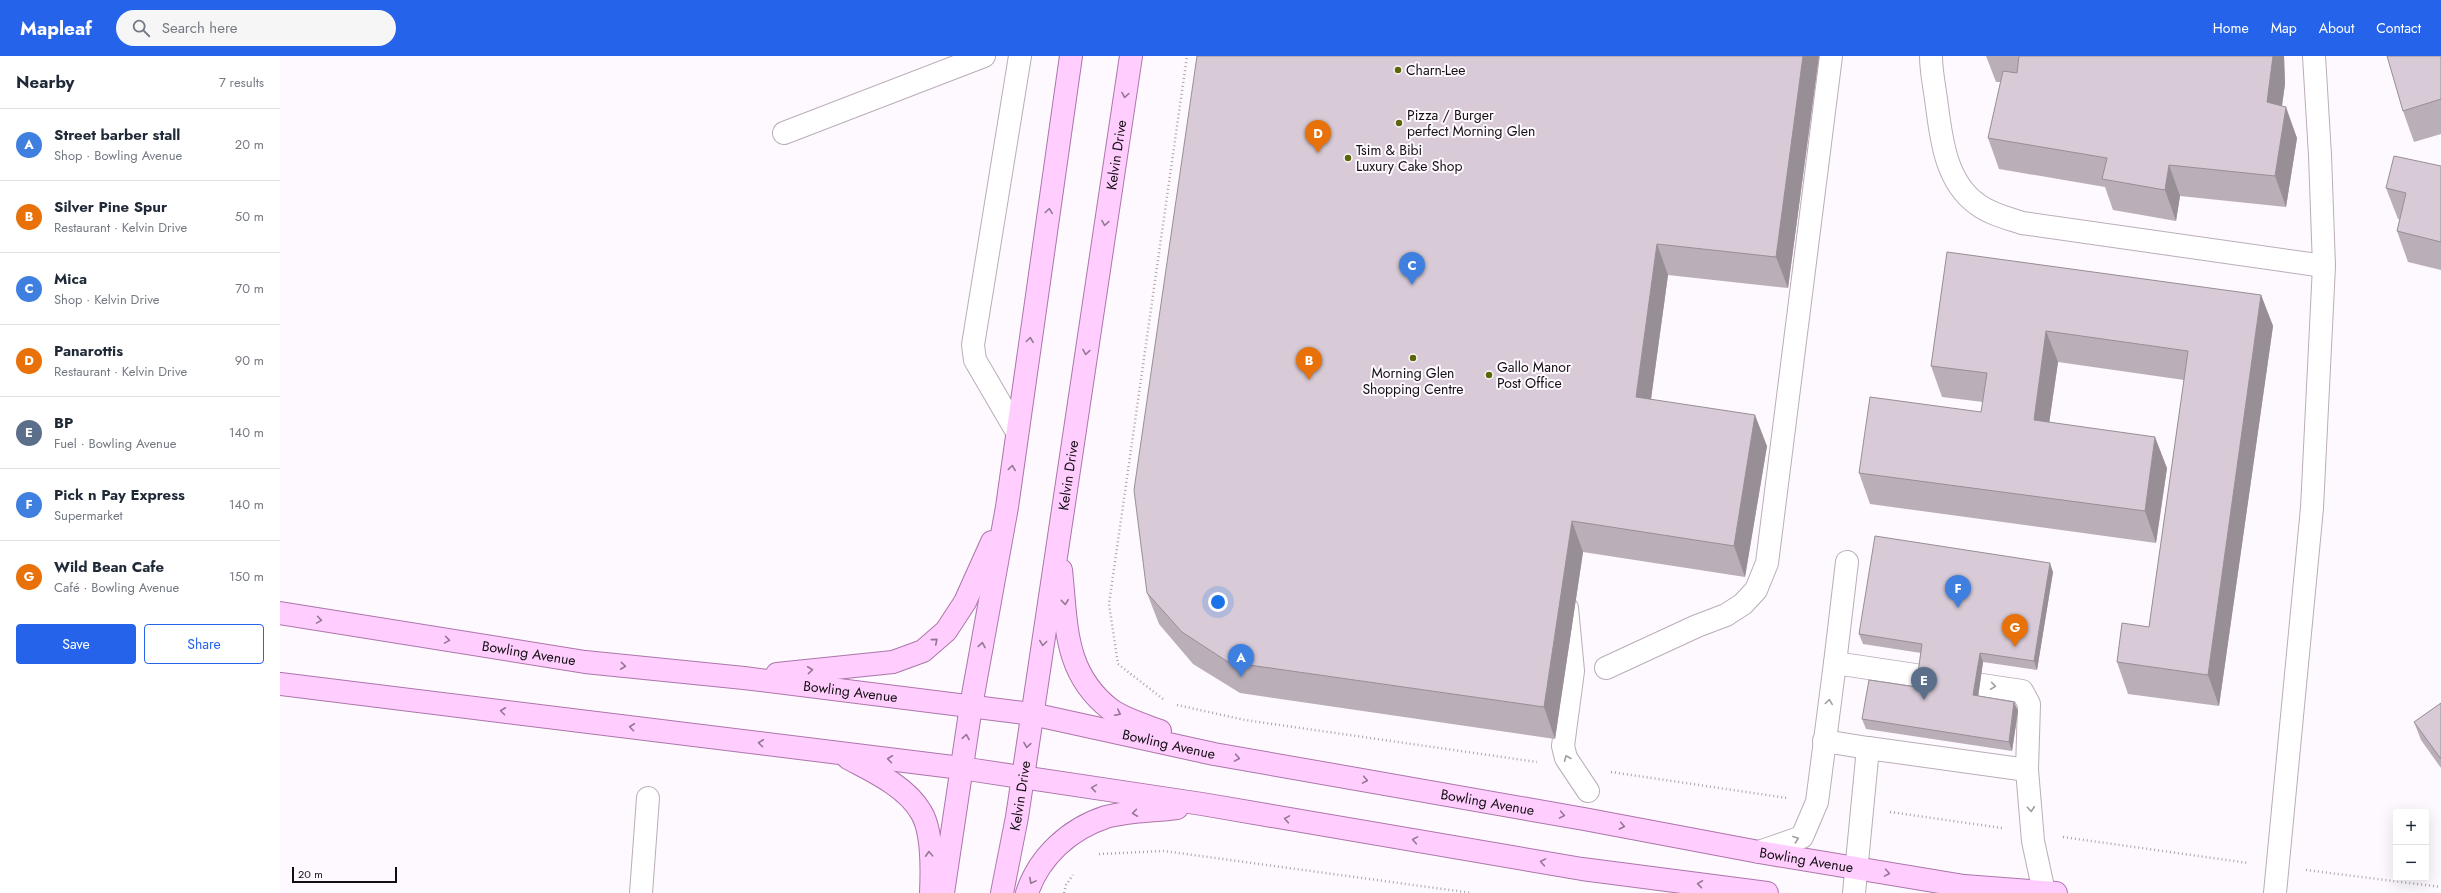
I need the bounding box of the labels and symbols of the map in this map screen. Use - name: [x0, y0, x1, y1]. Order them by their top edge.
- place label: Charn-Lee: [1406, 60, 1466, 80]
- marker: Charn-Lee: [1393, 65, 1403, 75]
- one-way arrow: [1121, 91, 1130, 98]
- place label: Pizza / Burger perfect Morning Glen: [1407, 105, 1535, 141]
- marker: Pizza / Burger perfect Morning Glen: [1394, 118, 1404, 128]
- street label: Kelvin Drive: [1101, 119, 1131, 191]
- pin: D: [1305, 120, 1331, 153]
- place label: Tsim & Bibi Luxury Cake Shop: [1356, 140, 1462, 176]
- marker: Tsim & Bibi Luxury Cake Shop: [1343, 153, 1353, 163]
- one-way arrow: [1044, 208, 1053, 214]
- one-way arrow: [1101, 220, 1110, 226]
- pin: C: [1399, 252, 1425, 285]
- one-way arrow: [1025, 336, 1034, 343]
- pin: B: [1296, 347, 1322, 380]
- one-way arrow: [1082, 349, 1091, 355]
- marker: Morning Glen Shopping Centre: [1408, 353, 1418, 363]
- place label: Gallo Manor Post Office: [1497, 357, 1571, 393]
- place label: Morning Glen Shopping Centre: [1362, 363, 1464, 399]
- marker: Gallo Manor Post Office: [1484, 370, 1494, 380]
- street label: Kelvin Drive: [1053, 439, 1083, 512]
- one-way arrow: [1007, 465, 1016, 471]
- pin: F: [1945, 575, 1971, 608]
- your location: [1208, 592, 1228, 612]
- one-way arrow: [1060, 599, 1069, 605]
- pin: G: [2002, 614, 2028, 647]
- one-way arrow: [315, 615, 322, 624]
- one-way arrow: [444, 635, 450, 644]
- street label: Bowling Avenue: [480, 636, 577, 670]
- one-way arrow: [930, 639, 937, 646]
- one-way arrow: [1038, 640, 1047, 646]
- one-way arrow: [977, 642, 986, 648]
- pin: A: [1228, 644, 1254, 677]
- one-way arrow: [620, 661, 626, 670]
- one-way arrow: [807, 666, 814, 675]
- pin: E: [1911, 667, 1937, 700]
- street label: Bowling Avenue: [802, 676, 899, 707]
- one-way arrow: [1990, 681, 1996, 690]
- one-way arrow: [1824, 699, 1833, 706]
- one-way arrow: [500, 707, 506, 716]
- one-way arrow: [1114, 708, 1121, 716]
- one-way arrow: [629, 723, 635, 732]
- street label: Bowling Avenue: [1120, 724, 1217, 764]
- one-way arrow: [961, 733, 970, 740]
- one-way arrow: [758, 738, 764, 747]
- one-way arrow: [1023, 742, 1032, 748]
- one-way arrow: [1233, 753, 1240, 762]
- one-way arrow: [1564, 754, 1572, 761]
- one-way arrow: [887, 755, 893, 764]
- street label: Kelvin Drive: [1005, 759, 1035, 832]
- one-way arrow: [1362, 776, 1368, 784]
- one-way arrow: [1091, 784, 1097, 793]
- street label: Bowling Avenue: [1439, 784, 1536, 820]
- one-way arrow: [2026, 806, 2035, 812]
- one-way arrow: [1132, 808, 1138, 817]
- one-way arrow: [1559, 810, 1565, 819]
- one-way arrow: [1284, 815, 1290, 824]
- one-way arrow: [1619, 821, 1625, 830]
- one-way arrow: [1792, 836, 1799, 844]
- one-way arrow: [1412, 837, 1418, 845]
- street label: Bowling Avenue: [1758, 842, 1855, 877]
- one-way arrow: [925, 851, 934, 857]
- one-way arrow: [1540, 858, 1547, 867]
- scale bar: [292, 865, 397, 884]
- one-way arrow: [1883, 868, 1890, 877]
- one-way arrow: [1029, 877, 1037, 884]
- one-way arrow: [1697, 880, 1703, 889]

